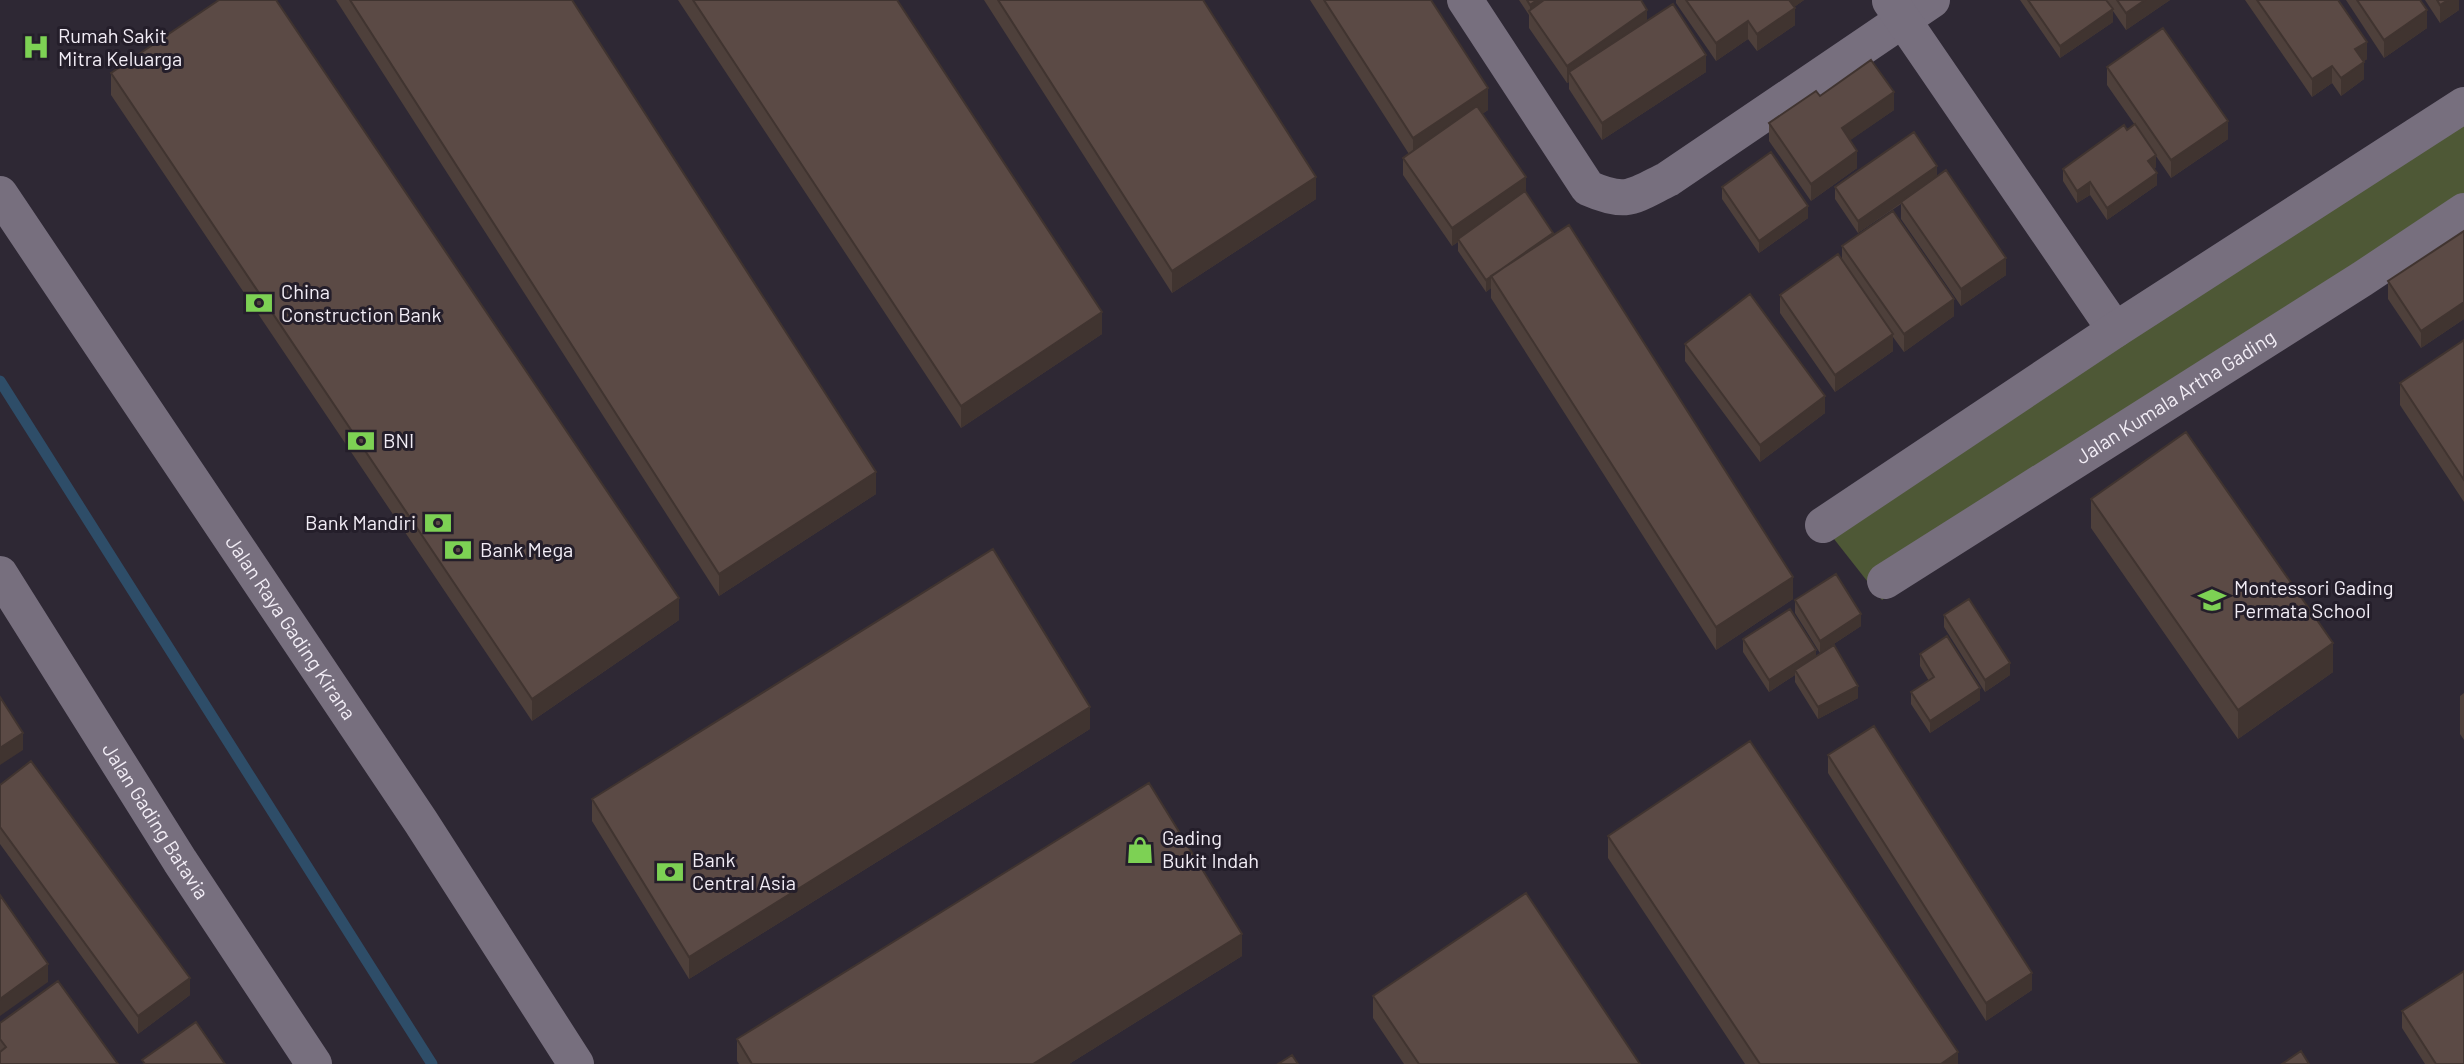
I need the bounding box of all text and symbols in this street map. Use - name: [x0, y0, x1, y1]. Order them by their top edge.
- place label: Rumah Sakit Mitra Keluarga: [58, 23, 182, 70]
- hospital icon: Rumah Sakit Mitra Keluarga: [21, 32, 51, 62]
- place label: China Construction Bank: [281, 279, 442, 326]
- bank icon: China Construction Bank: [244, 288, 274, 318]
- street label: Jalan Kumala Artha Gading: [2071, 324, 2279, 468]
- bank icon: BNI: [346, 426, 376, 456]
- place label: BNI: [383, 428, 414, 452]
- bank icon: Bank Mandiri: [423, 508, 453, 538]
- place label: Bank Mandiri: [305, 510, 416, 534]
- street label: Jalan Raya Gading Kirana: [221, 530, 362, 724]
- bank icon: Bank Mega: [443, 535, 473, 565]
- place label: Bank Mega: [480, 537, 573, 561]
- place label: Montessori Gading Permata School: [2234, 575, 2394, 622]
- school or university icon: Montessori Gading Permata School: [2197, 585, 2227, 615]
- street label: Jalan Gading Batavia: [98, 738, 215, 903]
- place label: Gading Bukit Indah: [1162, 825, 1259, 872]
- shop icon: Gading Bukit Indah: [1125, 835, 1155, 865]
- place label: Bank Central Asia: [692, 847, 796, 894]
- bank icon: Bank Central Asia: [655, 857, 685, 887]

